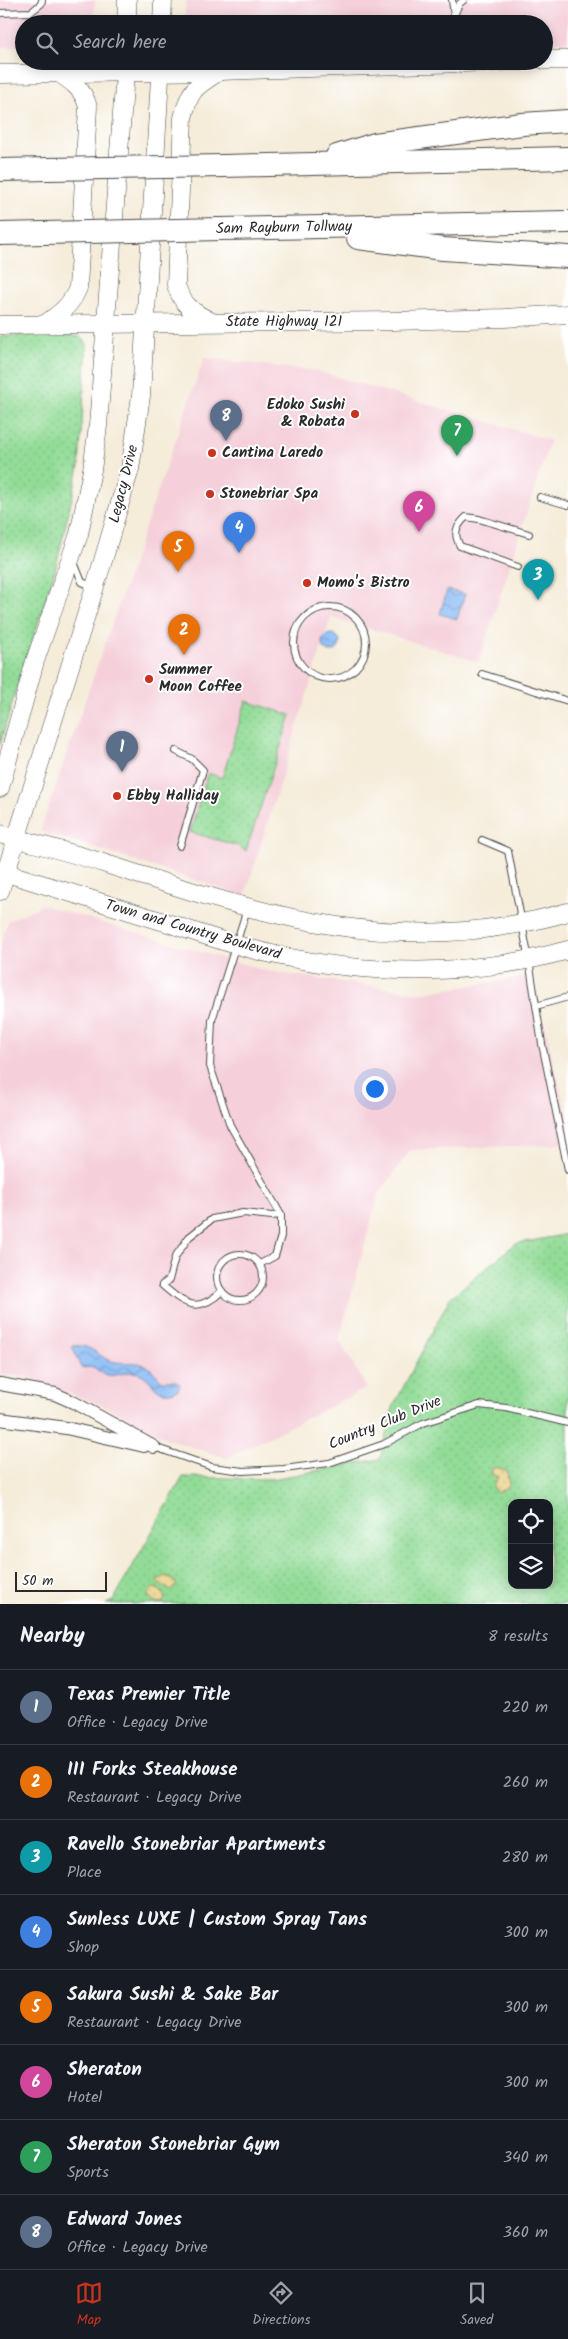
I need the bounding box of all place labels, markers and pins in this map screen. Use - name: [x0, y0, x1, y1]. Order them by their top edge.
- place label: Edoko Sushi & Robata: [267, 393, 346, 434]
- pin: 8: [210, 400, 242, 441]
- marker: Edoko Sushi & Robata: [349, 408, 361, 420]
- pin: 7: [441, 415, 473, 456]
- place label: Cantina Laredo: [222, 441, 323, 465]
- marker: Cantina Laredo: [206, 447, 218, 459]
- place label: Stonebriar Spa: [220, 482, 319, 506]
- marker: Stonebriar Spa: [204, 488, 216, 500]
- pin: 6: [403, 491, 435, 532]
- pin: 4: [223, 512, 255, 553]
- pin: 5: [162, 531, 194, 572]
- pin: 3: [522, 559, 554, 600]
- place label: Momo's Bistro: [317, 571, 410, 595]
- marker: Momo's Bistro: [301, 577, 313, 589]
- pin: 2: [168, 614, 200, 655]
- place label: Summer Moon Coffee: [159, 658, 243, 699]
- marker: Summer Moon Coffee: [143, 673, 155, 685]
- pin: 1: [106, 731, 138, 772]
- place label: Ebby Halliday: [127, 784, 219, 808]
- marker: Ebby Halliday: [111, 790, 123, 802]

